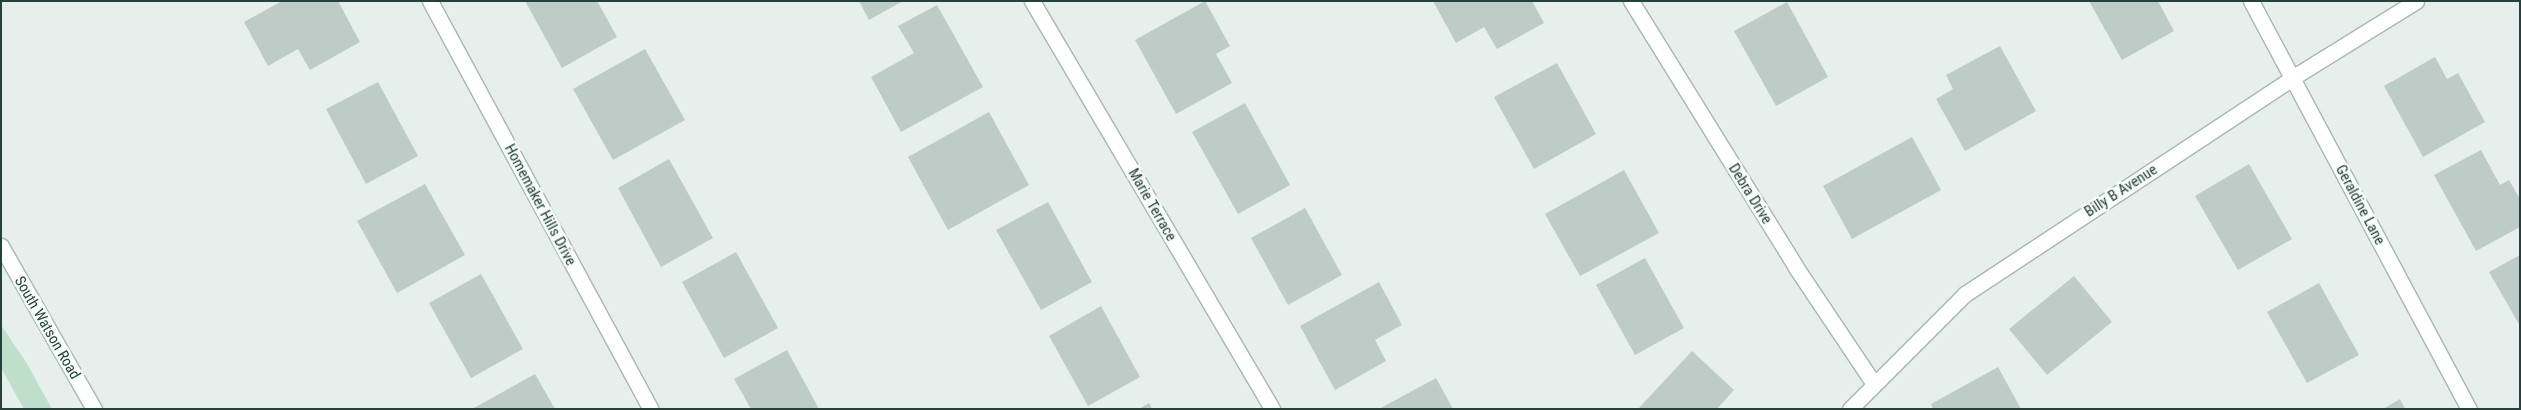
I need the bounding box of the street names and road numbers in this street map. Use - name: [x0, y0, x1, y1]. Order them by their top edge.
- street label: Homemaker Hills Drive: [500, 141, 580, 269]
- street label: Debra Drive: [1724, 160, 1776, 228]
- street label: Billy B Avenue: [2081, 161, 2161, 221]
- street label: Geraldine Lane: [2331, 162, 2389, 248]
- street label: Marie Terrace: [1124, 165, 1180, 245]
- street label: South Watson Road: [10, 273, 84, 383]

